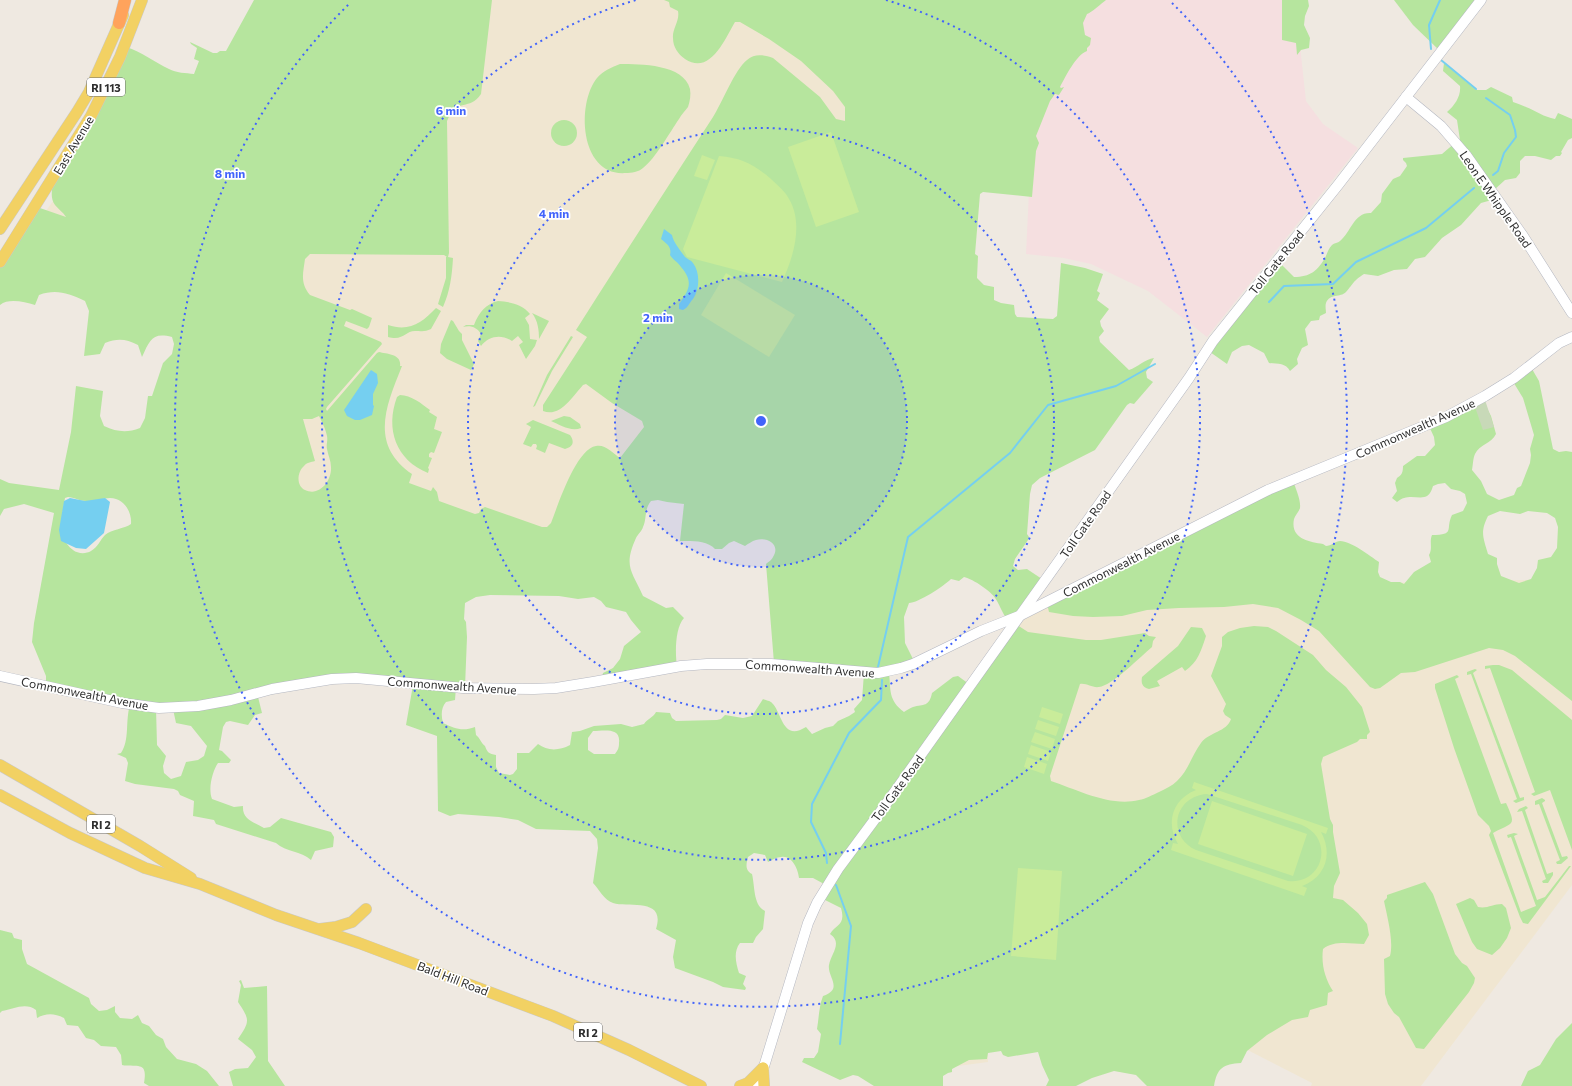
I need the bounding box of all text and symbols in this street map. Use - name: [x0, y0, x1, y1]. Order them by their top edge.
- road number: RI 113: [87, 78, 125, 96]
- text: 6 min: [436, 103, 466, 117]
- street label: East Avenue: [50, 113, 96, 177]
- street label: Leon E Whipple Road: [1457, 148, 1535, 250]
- text: 8 min: [215, 166, 245, 180]
- text: 4 min: [539, 206, 569, 220]
- street label: Toll Gate Road: [1246, 227, 1306, 297]
- text: 2 min: [643, 310, 673, 324]
- street label: Commonwealth Avenue: [1353, 395, 1477, 461]
- centre of rings: [754, 414, 768, 428]
- street label: Toll Gate Road: [1057, 488, 1113, 560]
- street label: Commonwealth Avenue: [1060, 528, 1182, 600]
- street label: Commonwealth Avenue: [745, 657, 875, 679]
- street label: Commonwealth Avenue: [20, 674, 150, 712]
- street label: Commonwealth Avenue: [387, 674, 517, 696]
- street label: Toll Gate Road: [868, 752, 926, 824]
- road number: RI 2: [87, 815, 115, 833]
- street label: Bald Hill Road: [416, 958, 490, 998]
- road number: RI 2: [574, 1023, 602, 1041]

